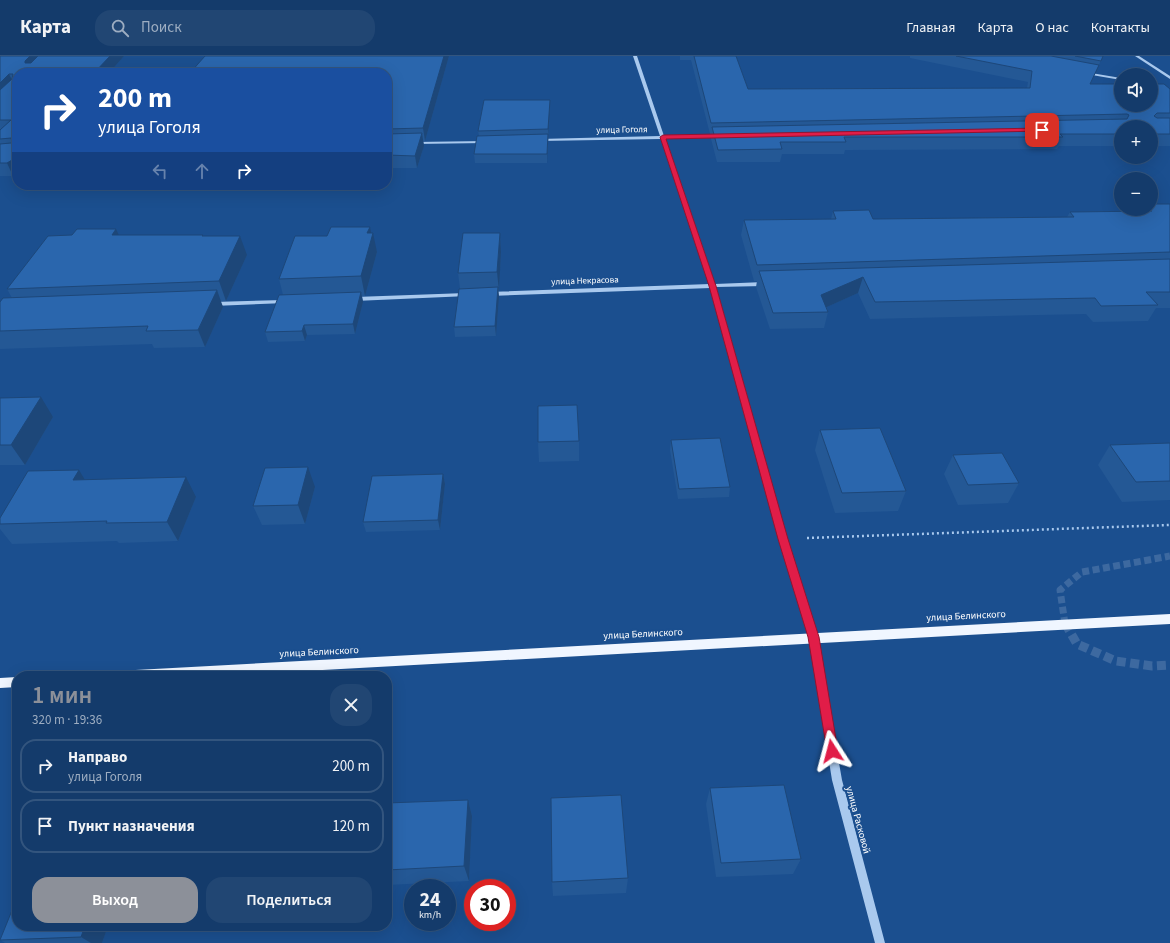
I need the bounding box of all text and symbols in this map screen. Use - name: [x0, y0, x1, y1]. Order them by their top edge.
- search box: [95, 10, 375, 46]
- text: Карта: [20, 14, 71, 41]
- icon: search: [109, 17, 131, 39]
- text: Поиск: [141, 17, 182, 38]
- text: Главная: [906, 18, 955, 38]
- text: Карта: [977, 18, 1013, 38]
- text: О нас: [1035, 18, 1069, 38]
- text: Контакты: [1091, 18, 1150, 38]
- map controls: [1114, 68, 1158, 216]
- button: sound: [1114, 68, 1158, 112]
- text: 200 m: [98, 78, 172, 118]
- icon: right: [32, 84, 84, 136]
- pin: [1025, 113, 1059, 147]
- text: улица Гоголя: [98, 115, 201, 140]
- icon: arrive: [1031, 119, 1053, 141]
- button: +: [1114, 120, 1158, 164]
- street label: улица Гоголя: [596, 123, 648, 137]
- icon: left: [149, 160, 171, 182]
- icon: ahead: [191, 160, 213, 182]
- icon: right: [233, 160, 255, 182]
- button: −: [1114, 172, 1158, 216]
- street label: улица Некрасова: [551, 273, 619, 289]
- street label: улица Белинского: [926, 607, 1006, 625]
- street label: улица Белинского: [603, 625, 683, 643]
- street label: улица Белинского: [279, 643, 359, 661]
- text: 1 мин: [32, 678, 92, 713]
- button: close: [330, 684, 372, 726]
- text: 320 m · 19:36: [32, 711, 102, 729]
- position arrow: [811, 730, 853, 772]
- text: Направо: [68, 747, 127, 768]
- icon: right: [34, 755, 56, 777]
- text: 200 m: [332, 756, 370, 777]
- text: улица Гоголя: [68, 768, 142, 786]
- street label: улица Расковой: [842, 785, 874, 855]
- icon: arrive: [34, 815, 56, 837]
- text: Пункт назначения: [68, 816, 195, 837]
- text: 120 m: [332, 816, 370, 837]
- button: Выход: [32, 877, 198, 923]
- button: Поделиться: [206, 877, 372, 923]
- speed limit sign: 30: [464, 879, 516, 931]
- text: 24: [419, 886, 441, 914]
- text: km/h: [419, 908, 441, 922]

